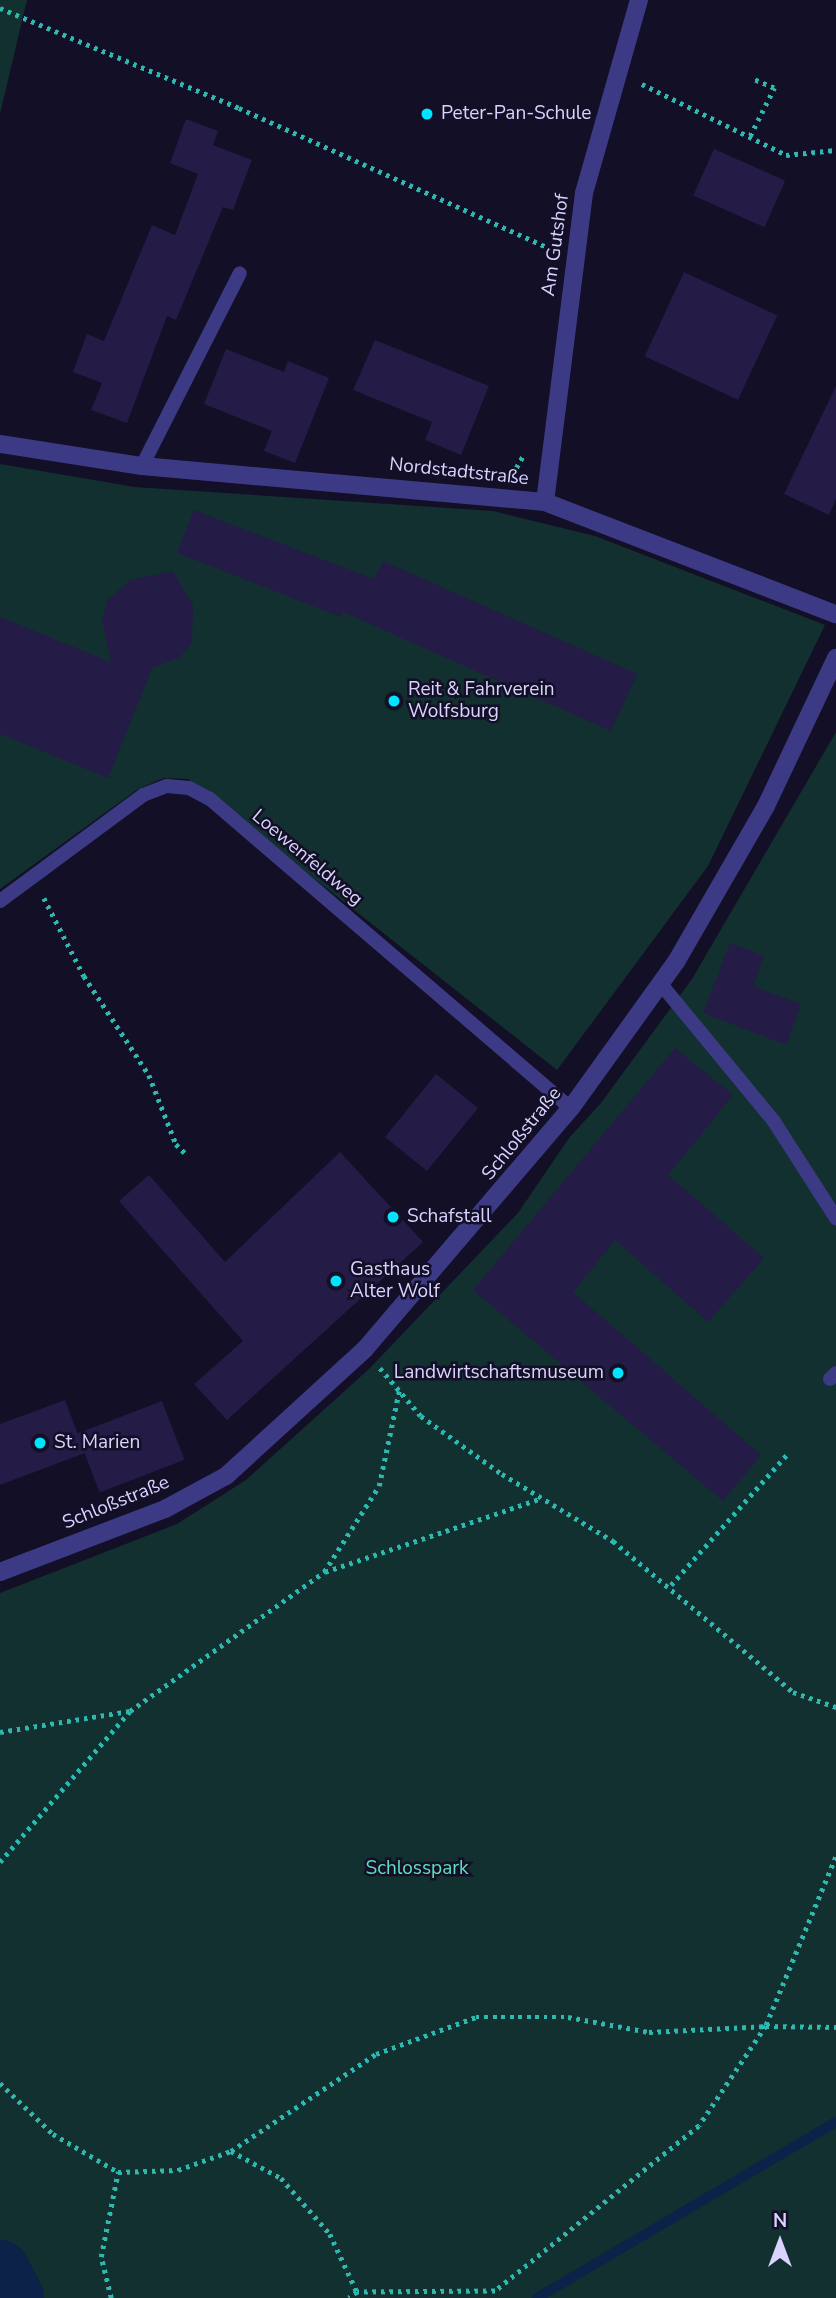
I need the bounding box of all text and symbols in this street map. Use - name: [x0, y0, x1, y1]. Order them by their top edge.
- place label: Peter-Pan-Schule: [441, 103, 591, 125]
- marker: Peter-Pan-Schule: [419, 106, 435, 122]
- street label: Am Gutshof: [538, 192, 574, 298]
- street label: Nordstadtstraße: [388, 453, 530, 491]
- place label: Reit & Fahrverein Wolfsburg: [408, 679, 555, 723]
- marker: Reit & Fahrverein Wolfsburg: [386, 693, 402, 709]
- street label: Loewenfeldweg: [247, 805, 367, 911]
- street label: Schloßstraße: [478, 1083, 566, 1185]
- place label: Schafstall: [407, 1206, 492, 1228]
- marker: Schafstall: [385, 1209, 401, 1225]
- place label: Gasthaus Alter Wolf: [350, 1259, 440, 1303]
- marker: Gasthaus Alter Wolf: [328, 1273, 344, 1289]
- place label: Landwirtschaftsmuseum: [394, 1362, 604, 1384]
- marker: Landwirtschaftsmuseum: [610, 1365, 626, 1381]
- place label: St. Marien: [54, 1432, 140, 1454]
- marker: St. Marien: [32, 1435, 48, 1451]
- street label: Schloßstraße: [59, 1471, 173, 1535]
- park label: Schlosspark: [365, 1858, 469, 1880]
- north arrow: [745, 2207, 815, 2277]
- text: N: [773, 2208, 787, 2234]

